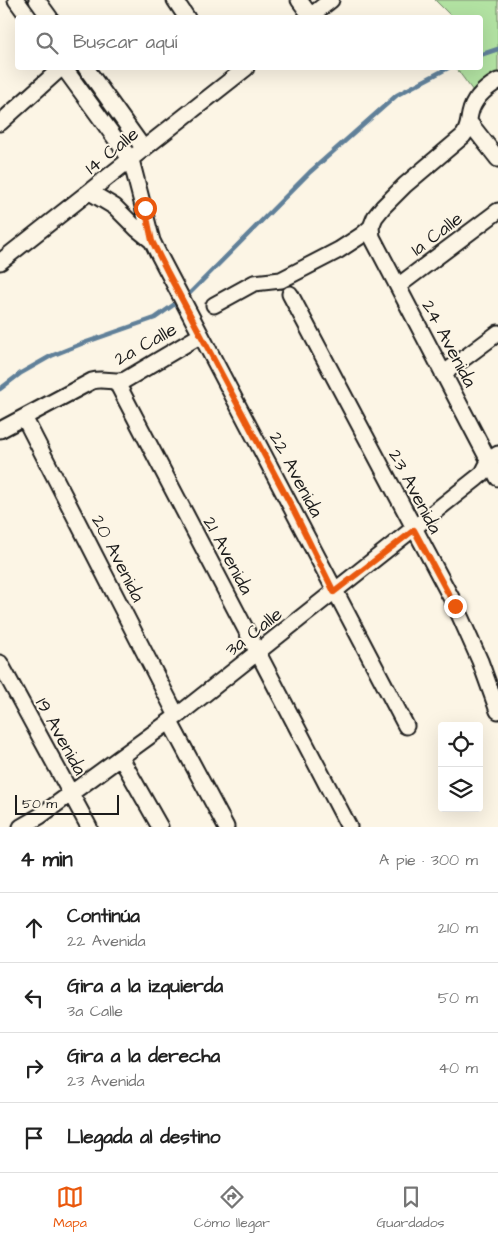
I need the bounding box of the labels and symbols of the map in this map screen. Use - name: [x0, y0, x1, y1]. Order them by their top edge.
- street label: 14 Calle: [79, 121, 145, 181]
- route start: [134, 197, 157, 220]
- street label: 1a Calle: [405, 206, 469, 263]
- street label: 24 Avenida: [414, 295, 483, 392]
- street label: 2a Calle: [110, 316, 182, 372]
- street label: 22 Avenida: [262, 427, 330, 523]
- street label: 23 Avenida: [381, 445, 448, 539]
- street label: 20 Avenida: [84, 510, 151, 607]
- street label: 21 Avenida: [196, 512, 260, 600]
- route end: [444, 595, 467, 618]
- street label: 3a Calle: [219, 601, 288, 663]
- street label: 19 Avenida: [28, 693, 93, 781]
- scale bar: [15, 792, 119, 815]

